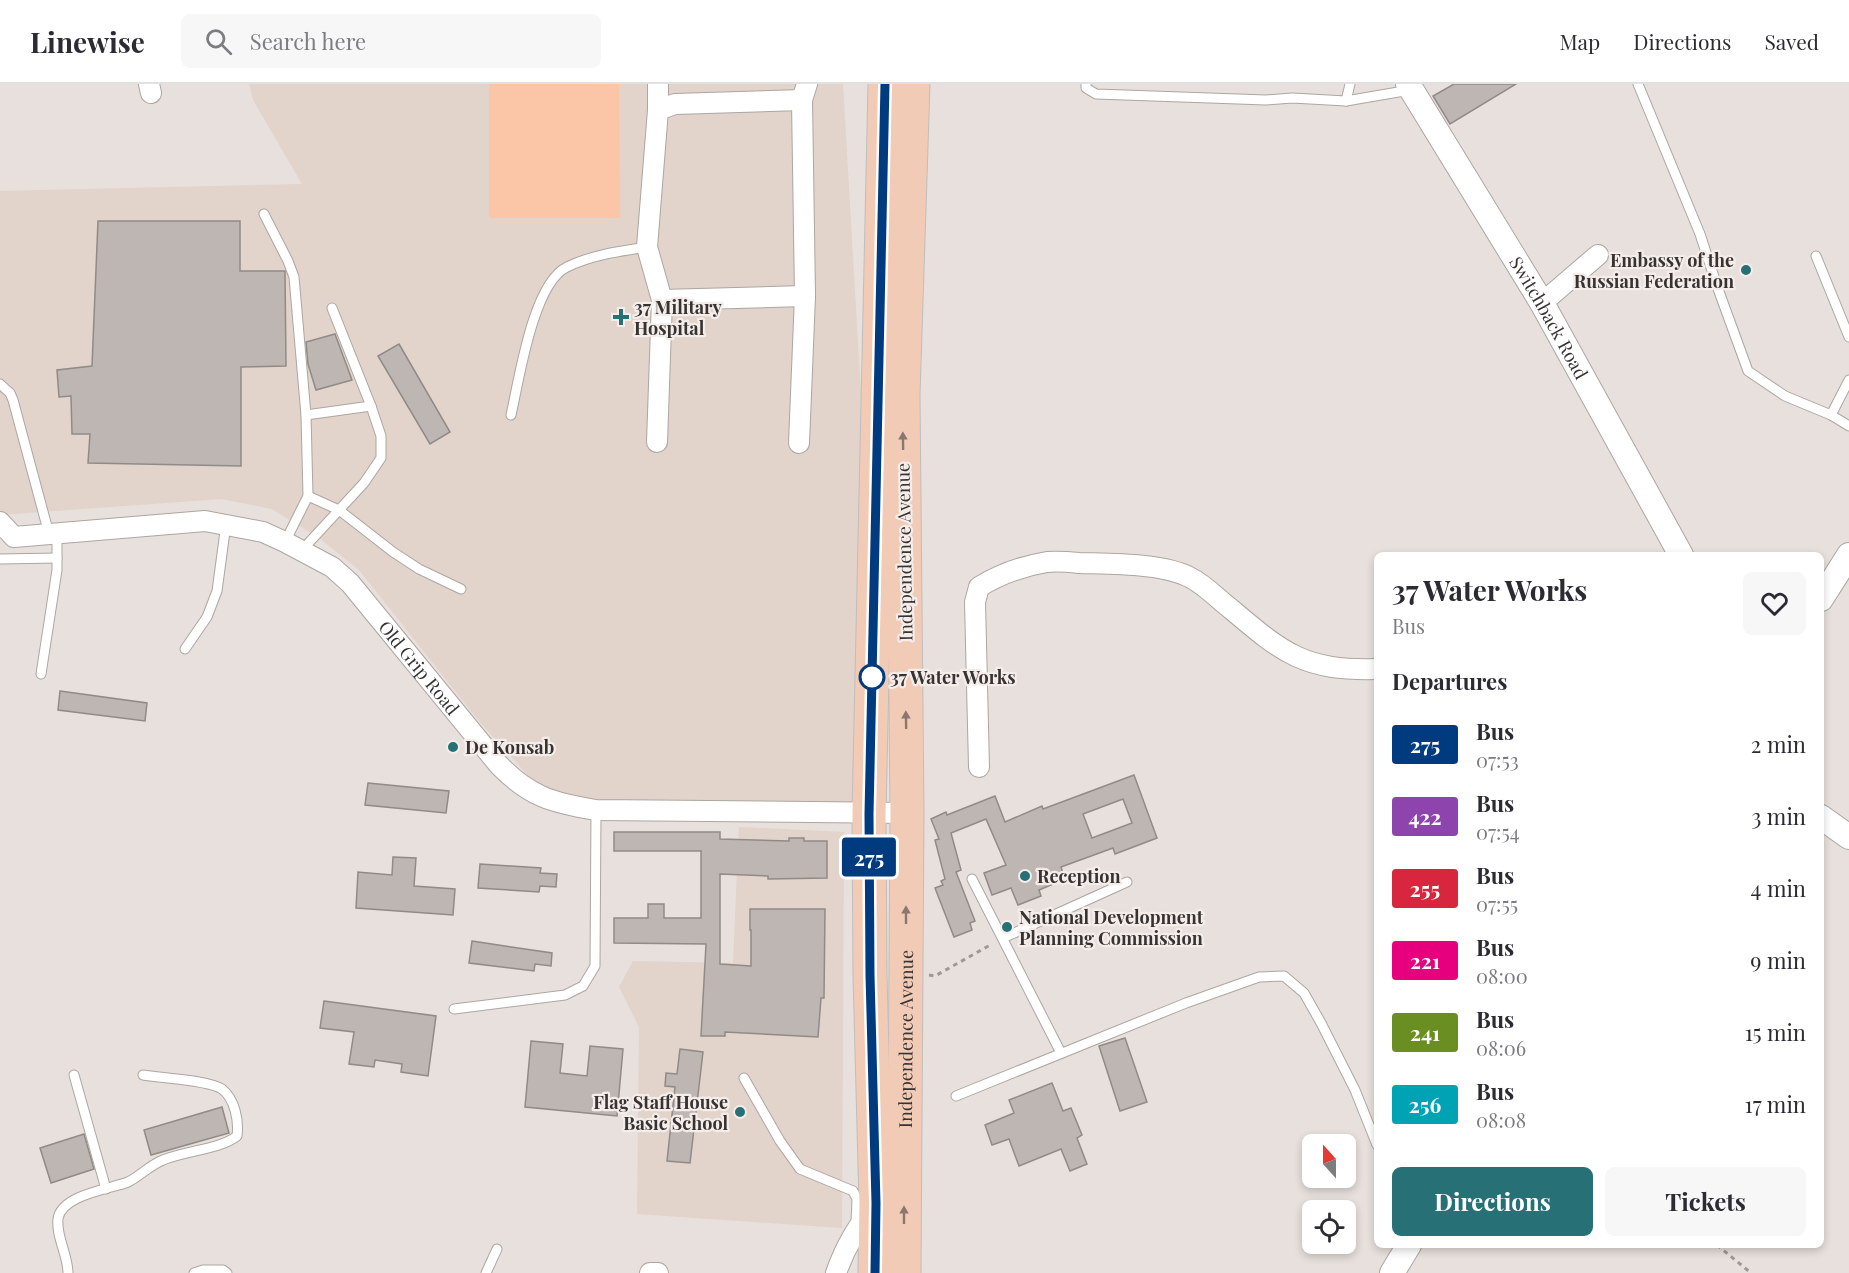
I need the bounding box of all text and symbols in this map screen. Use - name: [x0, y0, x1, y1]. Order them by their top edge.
- search box: [181, 14, 601, 68]
- text: Linewise: [30, 23, 145, 60]
- icon: search: [202, 25, 235, 58]
- text: Search here: [250, 26, 366, 56]
- text: Map: [1559, 27, 1600, 55]
- text: Directions: [1633, 27, 1731, 55]
- text: Saved: [1764, 27, 1819, 55]
- place label: Embassy of the Russian Federation: [1574, 248, 1734, 293]
- street label: Switchback Road: [1504, 252, 1594, 384]
- marker: Embassy of the Russian Federation: [1739, 263, 1753, 277]
- place label: 37 Military Hospital: [634, 295, 722, 340]
- marker: 37 Military Hospital: [612, 308, 630, 326]
- one-way arrow: [898, 431, 908, 450]
- street label: Independence Avenue: [890, 463, 918, 641]
- text: 37 Water Works: [1392, 571, 1587, 608]
- button: heart: [1743, 572, 1806, 635]
- text: Bus: [1392, 612, 1425, 639]
- street label: Old Grip Road: [374, 615, 465, 720]
- marker: 37 Water Works: [859, 664, 885, 690]
- place label: 37 Water Works: [890, 665, 1016, 689]
- text: Departures: [1392, 666, 1507, 696]
- one-way arrow: [901, 710, 911, 729]
- text: Bus: [1476, 716, 1514, 746]
- text: 2 min: [1751, 729, 1806, 759]
- text: 275: [1410, 730, 1440, 758]
- place label: De Konsab: [465, 735, 554, 759]
- marker: De Konsab: [446, 740, 460, 754]
- text: 07:53: [1476, 746, 1519, 773]
- text: Bus: [1476, 788, 1514, 818]
- text: 3 min: [1751, 801, 1806, 831]
- text: 422: [1408, 802, 1442, 830]
- text: 07:54: [1476, 818, 1520, 845]
- line badge: 275: [834, 838, 904, 876]
- text: 275: [854, 843, 884, 871]
- text: Bus: [1476, 860, 1514, 890]
- place label: Reception: [1037, 864, 1121, 888]
- marker: Reception: [1018, 869, 1032, 883]
- text: 4 min: [1751, 873, 1806, 903]
- text: 255: [1410, 874, 1440, 902]
- text: 07:55: [1476, 890, 1518, 917]
- one-way arrow: [901, 905, 911, 924]
- place label: National Development Planning Commission: [1019, 905, 1204, 950]
- marker: National Development Planning Commission: [1000, 920, 1014, 934]
- text: Bus: [1476, 932, 1514, 962]
- text: 9 min: [1750, 945, 1806, 975]
- text: 221: [1410, 946, 1440, 974]
- street label: Independence Avenue: [893, 950, 918, 1128]
- text: 08:00: [1476, 962, 1528, 989]
- text: Bus: [1476, 1004, 1514, 1034]
- text: 15 min: [1745, 1017, 1806, 1047]
- text: 241: [1410, 1018, 1440, 1046]
- text: 08:06: [1476, 1034, 1526, 1061]
- text: Bus: [1476, 1076, 1514, 1106]
- text: 17 min: [1745, 1089, 1806, 1119]
- place label: Flag Staff House Basic School: [593, 1090, 728, 1135]
- text: 256: [1409, 1090, 1441, 1118]
- marker: Flag Staff House Basic School: [733, 1105, 747, 1119]
- text: 08:08: [1476, 1106, 1526, 1133]
- north arrow: [1302, 1134, 1356, 1188]
- map controls: [1302, 1134, 1356, 1254]
- button: Directions: [1392, 1167, 1593, 1236]
- button: Tickets: [1605, 1167, 1806, 1236]
- button: locate: [1302, 1200, 1356, 1254]
- one-way arrow: [899, 1205, 909, 1224]

